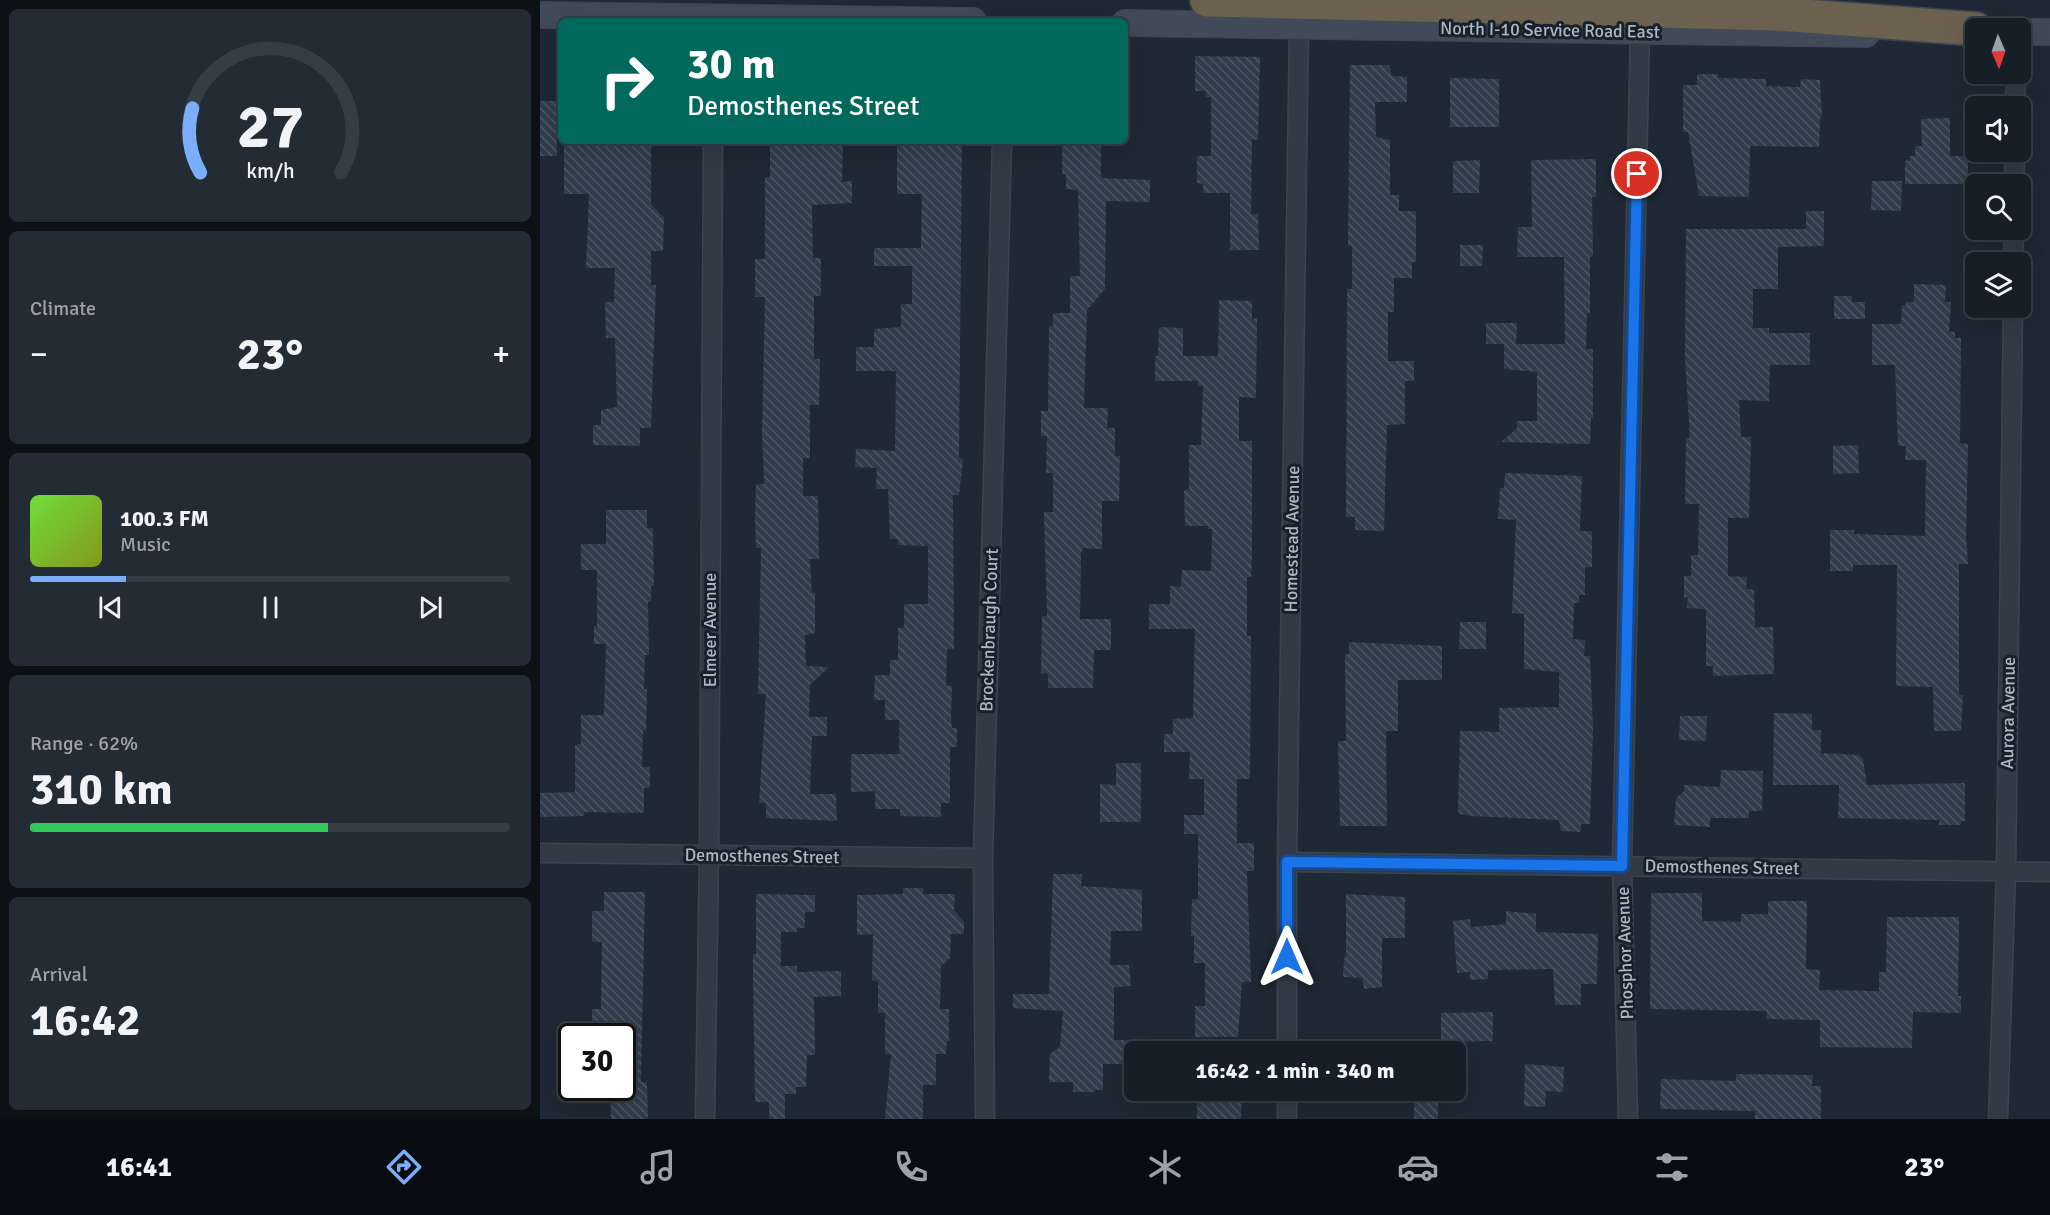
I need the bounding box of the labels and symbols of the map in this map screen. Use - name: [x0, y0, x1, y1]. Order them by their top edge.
- street label: North I-10 Service Road East: [1440, 17, 1660, 43]
- north arrow: [1965, 18, 2031, 84]
- pin: [1611, 148, 1662, 199]
- street label: Homestead Avenue: [1280, 465, 1304, 613]
- street label: Brockenbraugh Court: [975, 548, 1003, 712]
- street label: Elmeer Avenue: [699, 573, 721, 687]
- street label: Aurora Avenue: [1996, 657, 2020, 769]
- street label: Demosthenes Street: [684, 844, 840, 868]
- street label: Demosthenes Street: [1644, 855, 1800, 879]
- street label: Phosphor Avenue: [1612, 886, 1638, 1020]
- position arrow: [1255, 925, 1319, 989]
- speed limit sign: 30: [558, 1023, 636, 1101]

